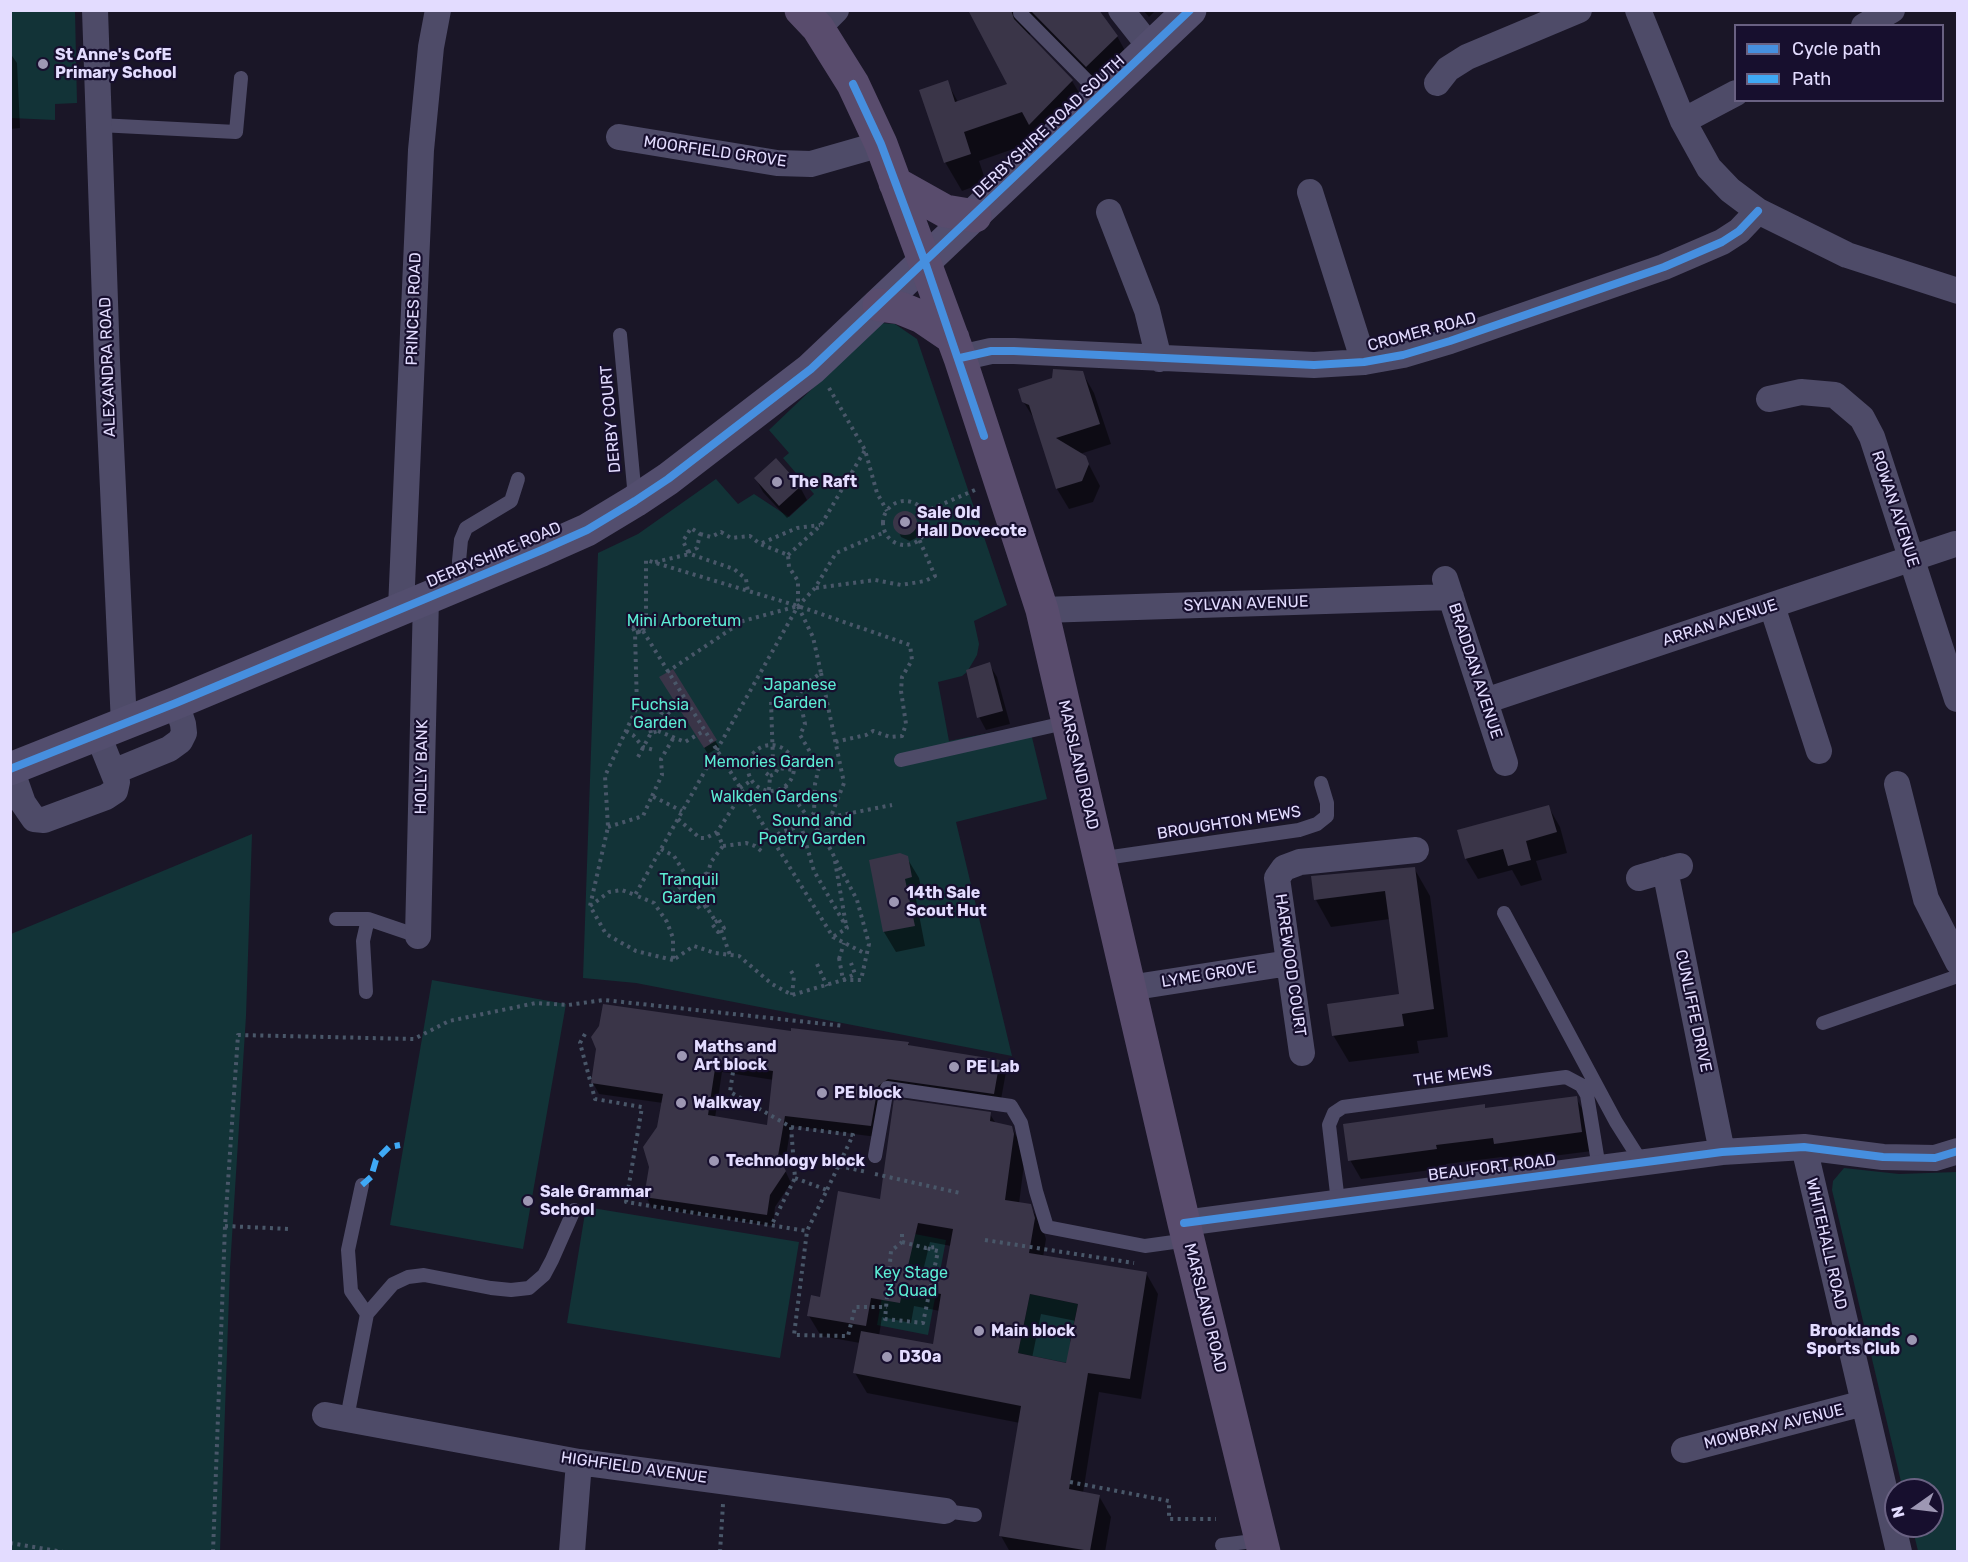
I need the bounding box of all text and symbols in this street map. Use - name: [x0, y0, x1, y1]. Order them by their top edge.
- legend: [1734, 24, 1944, 102]
- text: Cycle path: [1792, 38, 1881, 60]
- place label: St Anne's CofE Primary School: [55, 45, 177, 83]
- street label: DERBYSHIRE ROAD SOUTH: [969, 52, 1129, 202]
- marker: St Anne's CofE Primary School: [36, 57, 50, 71]
- text: Path: [1792, 68, 1831, 90]
- street label: MOORFIELD GROVE: [642, 132, 788, 172]
- street label: PRINCES ROAD: [402, 252, 426, 366]
- street label: ALEXANDRA ROAD: [96, 297, 120, 437]
- street label: CROMER ROAD: [1366, 308, 1478, 356]
- street label: DERBY COURT: [597, 364, 625, 474]
- street label: ROWAN AVENUE: [1867, 448, 1923, 570]
- place label: The Raft: [789, 472, 857, 492]
- marker: The Raft: [770, 475, 784, 489]
- place label: Sale Old Hall Dovecote: [917, 503, 1027, 541]
- marker: Sale Old Hall Dovecote: [898, 515, 912, 529]
- street label: DERBYSHIRE ROAD: [424, 518, 564, 592]
- street label: SYLVAN AVENUE: [1183, 592, 1309, 616]
- street label: ARRAN AVENUE: [1660, 595, 1780, 651]
- street label: BRADDAN AVENUE: [1444, 601, 1506, 741]
- park label: Mini Arboretum: [627, 611, 741, 631]
- park label: Japanese Garden: [763, 675, 837, 713]
- park label: Fuchsia Garden: [631, 695, 689, 733]
- street label: MARSLAND ROAD: [1054, 698, 1102, 832]
- street label: HOLLY BANK: [412, 719, 432, 815]
- park label: Memories Garden: [704, 752, 834, 772]
- park label: Walkden Gardens: [710, 787, 838, 807]
- street label: BROUGHTON MEWS: [1156, 802, 1302, 844]
- park label: Sound and Poetry Garden: [758, 811, 866, 849]
- park label: Tranquil Garden: [659, 870, 719, 908]
- place label: 14th Sale Scout Hut: [906, 883, 987, 921]
- street label: HAREWOOD COURT: [1270, 892, 1310, 1038]
- marker: 14th Sale Scout Hut: [887, 895, 901, 909]
- street label: CUNLIFFE DRIVE: [1671, 948, 1715, 1074]
- street label: LYME GROVE: [1160, 958, 1258, 992]
- place label: Maths and Art block: [694, 1037, 777, 1075]
- marker: Maths and Art block: [675, 1049, 689, 1063]
- place label: PE Lab: [966, 1057, 1020, 1077]
- marker: PE Lab: [947, 1060, 961, 1074]
- street label: THE MEWS: [1412, 1061, 1494, 1091]
- place label: PE block: [834, 1083, 902, 1103]
- marker: PE block: [815, 1086, 829, 1100]
- place label: Walkway: [693, 1093, 761, 1113]
- marker: Walkway: [674, 1096, 688, 1110]
- place label: Technology block: [726, 1151, 865, 1171]
- street label: BEAUFORT ROAD: [1427, 1151, 1557, 1185]
- marker: Technology block: [707, 1154, 721, 1168]
- street label: WHITEHALL ROAD: [1802, 1176, 1850, 1312]
- place label: Sale Grammar School: [540, 1182, 652, 1220]
- marker: Sale Grammar School: [521, 1194, 535, 1208]
- street label: MARSLAND ROAD: [1180, 1241, 1230, 1375]
- park label: Key Stage 3 Quad: [874, 1263, 948, 1301]
- place label: Main block: [991, 1321, 1075, 1341]
- place label: Brooklands Sports Club: [1806, 1321, 1900, 1359]
- marker: Main block: [972, 1324, 986, 1338]
- marker: Brooklands Sports Club: [1905, 1333, 1919, 1347]
- place label: D30a: [899, 1347, 941, 1367]
- marker: D30a: [880, 1350, 894, 1364]
- street label: MOWBRAY AVENUE: [1702, 1400, 1846, 1454]
- street label: HIGHFIELD AVENUE: [560, 1448, 708, 1488]
- north arrow: [1884, 1478, 1944, 1538]
- text: N: [1887, 1504, 1909, 1520]

